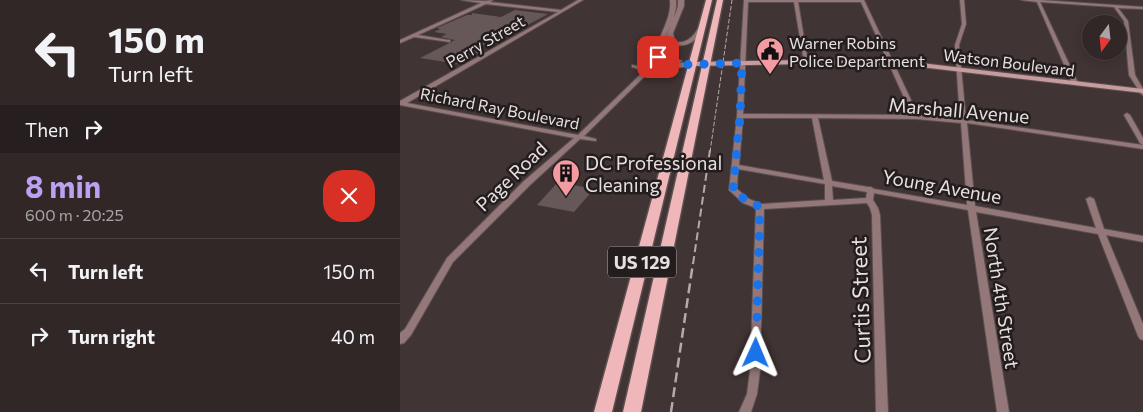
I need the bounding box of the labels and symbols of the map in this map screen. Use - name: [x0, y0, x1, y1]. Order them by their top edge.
- street label: Perry Street: [442, 11, 528, 71]
- north arrow: [1082, 15, 1128, 60]
- place label: Warner Robins Police Department: [789, 33, 925, 70]
- pin: [637, 36, 679, 78]
- public building icon: Warner Robins Police Department: [755, 36, 785, 75]
- street label: Watson Boulevard: [942, 45, 1076, 79]
- street label: Richard Ray Boulevard: [419, 83, 581, 133]
- street label: Marshall Avenue: [888, 92, 1030, 128]
- street label: Page Road: [471, 136, 551, 216]
- place label: DC Professional Cleaning: [585, 151, 722, 196]
- building icon: DC Professional Cleaning: [551, 158, 581, 197]
- street label: Young Avenue: [881, 164, 1003, 208]
- street label: North 4th Street: [979, 226, 1025, 371]
- street label: Curtis Street: [844, 236, 876, 364]
- road number: US 129: [608, 246, 676, 278]
- position arrow: [729, 326, 781, 378]

